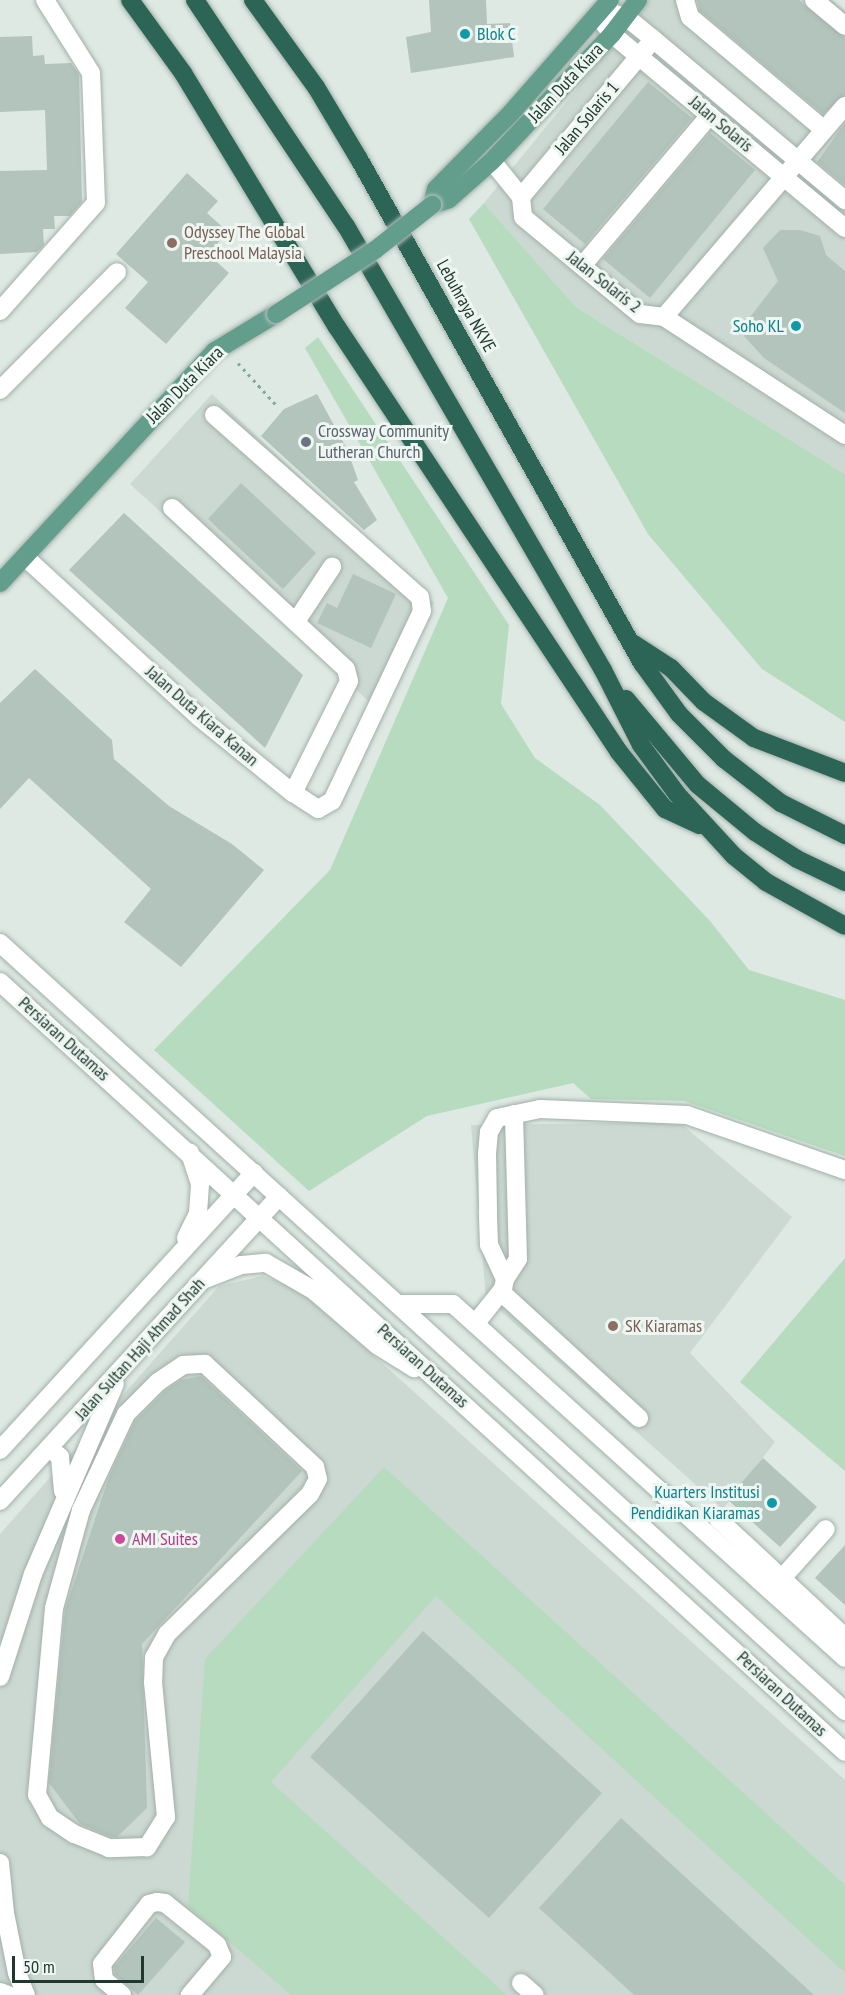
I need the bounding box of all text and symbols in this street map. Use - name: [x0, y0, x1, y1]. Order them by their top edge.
- place label: Blok C: [477, 23, 516, 45]
- marker: Blok C: [458, 27, 472, 41]
- street label: Jalan Duta Kiara: [524, 39, 608, 127]
- street label: Jalan Solaris 1: [550, 77, 624, 159]
- street label: Jalan Solaris: [685, 91, 757, 157]
- place label: Odyssey The Global Preschool Malaysia: [184, 222, 306, 264]
- marker: Odyssey The Global Preschool Malaysia: [165, 236, 179, 250]
- street label: Jalan Solaris 2: [563, 246, 645, 318]
- street label: Lebuhraya NKVE: [432, 256, 500, 356]
- place label: Soho KL: [733, 315, 784, 337]
- marker: Soho KL: [789, 319, 803, 333]
- street label: Jalan Duta Kiara: [142, 342, 228, 428]
- place label: Crossway Community Lutheran Church: [318, 421, 449, 464]
- marker: Crossway Community Lutheran Church: [299, 435, 313, 449]
- street label: Jalan Duta Kiara Kanan: [141, 661, 263, 771]
- street label: Persiaran Dutamas: [14, 992, 114, 1086]
- street label: Jalan Sultan Haji Ahmad Shah: [70, 1273, 210, 1425]
- place label: SK Kiaramas: [625, 1315, 703, 1337]
- street label: Persiaran Dutamas: [373, 1319, 473, 1413]
- marker: SK Kiaramas: [606, 1319, 620, 1333]
- place label: Kuarters Institusi Pendidikan Kiaramas: [631, 1482, 760, 1524]
- marker: Kuarters Institusi Pendidikan Kiaramas: [765, 1496, 779, 1510]
- place label: AMI Suites: [132, 1528, 198, 1550]
- marker: AMI Suites: [113, 1532, 127, 1546]
- street label: Persiaran Dutamas: [732, 1647, 832, 1741]
- scale bar: [15, 1944, 147, 1982]
- text: 50 m: [23, 1955, 55, 1978]

